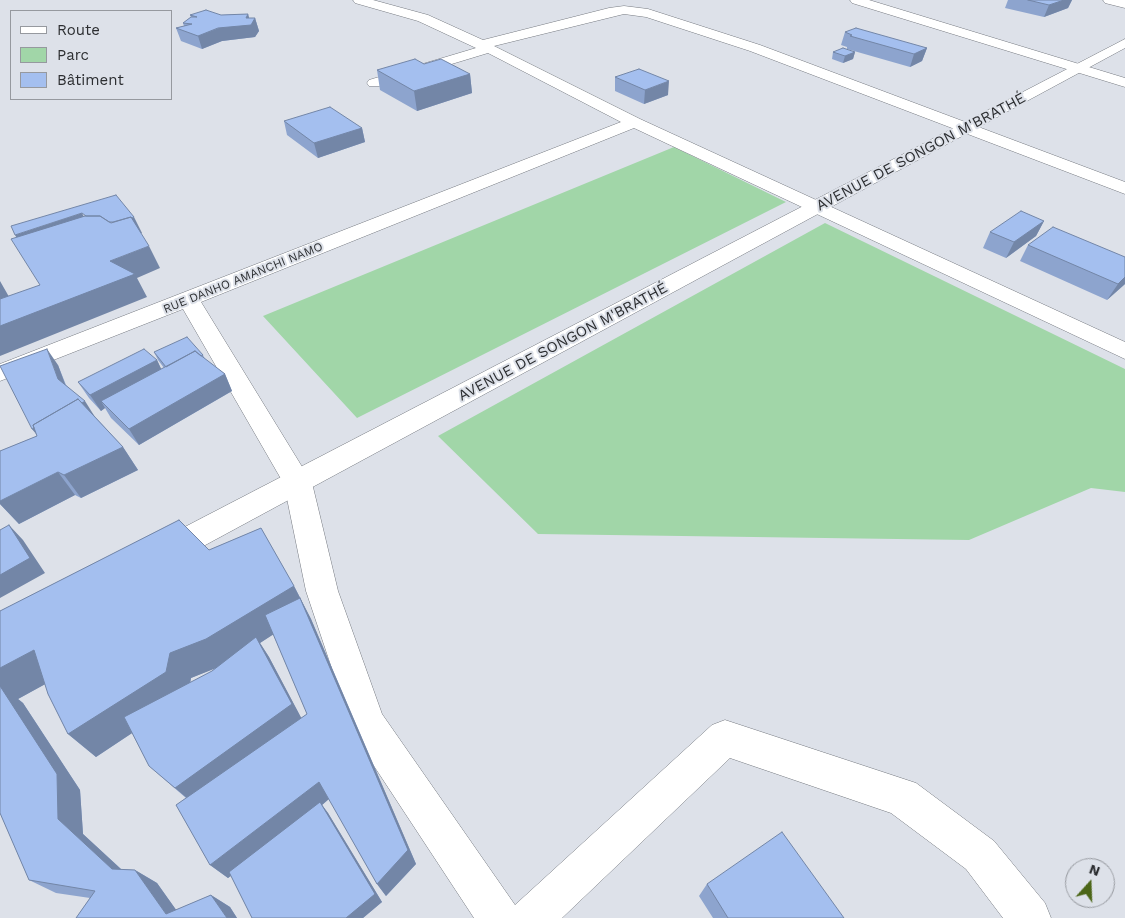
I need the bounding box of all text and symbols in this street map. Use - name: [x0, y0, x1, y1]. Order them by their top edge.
- legend: [10, 10, 172, 100]
- text: Route: [57, 21, 100, 39]
- text: Parc: [57, 46, 89, 64]
- text: Bâtiment: [57, 71, 124, 89]
- street label: AVENUE DE SONGON M'BRATHÉ: [813, 89, 1029, 215]
- street label: RUE DANHO AMANCHI NAMO: [161, 239, 325, 317]
- street label: AVENUE DE SONGON M'BRATHÉ: [455, 279, 671, 405]
- north arrow: [1065, 858, 1115, 908]
- text: N: [1087, 861, 1102, 879]

